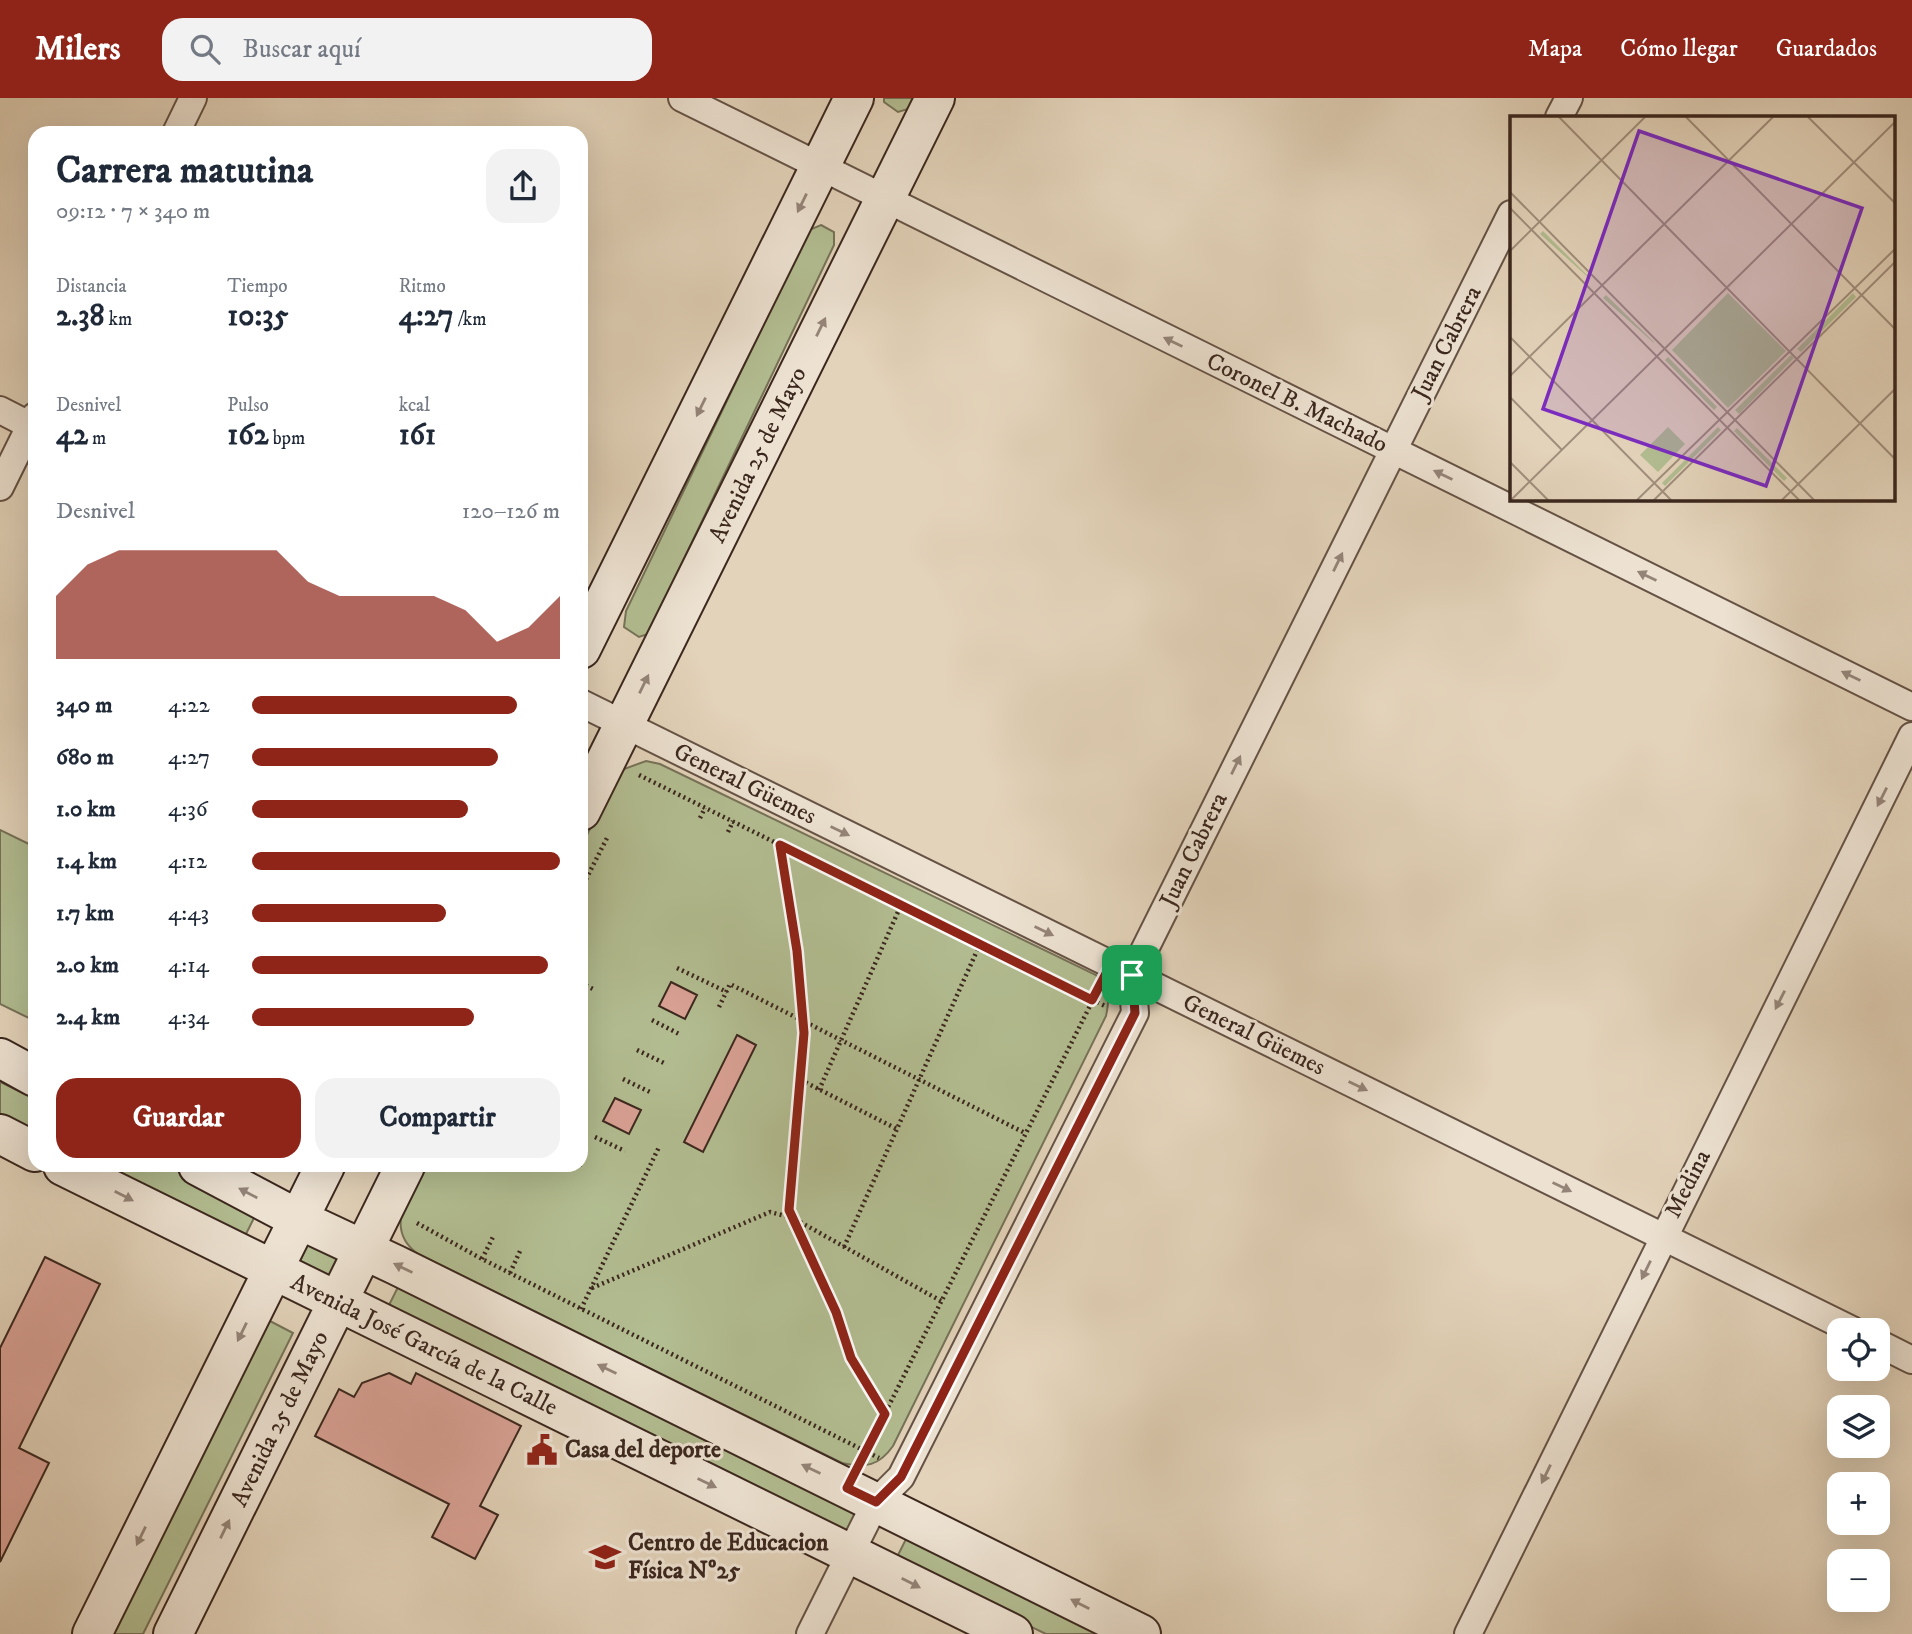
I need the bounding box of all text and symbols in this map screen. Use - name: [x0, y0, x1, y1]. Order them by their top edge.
- search box: [162, 18, 652, 81]
- text: Milers: [35, 29, 120, 70]
- icon: search: [186, 30, 224, 68]
- text: Buscar aquí: [242, 33, 361, 66]
- text: Mapa: [1528, 34, 1582, 64]
- text: Cómo llegar: [1620, 34, 1738, 64]
- text: Guardados: [1776, 34, 1877, 64]
- inset map: [1510, 116, 1895, 500]
- text: Carrera matutina: [56, 147, 313, 195]
- button: share: [486, 149, 560, 223]
- one-way arrow: [797, 193, 808, 213]
- text: 09:12 · 7 × 340 m: [56, 197, 210, 226]
- text: Distancia: [56, 275, 127, 298]
- text: Tiempo: [227, 275, 287, 298]
- text: Ritmo: [399, 275, 446, 298]
- street label: Juan Cabrera: [1405, 280, 1489, 407]
- text: 2.38: [56, 298, 105, 335]
- text: 10:35: [227, 298, 288, 335]
- text: 4:27: [399, 298, 454, 335]
- text: km: [105, 308, 132, 331]
- text: /km: [454, 308, 487, 331]
- one-way arrow: [816, 317, 827, 337]
- one-way arrow: [1163, 337, 1183, 348]
- street label: Coronel B. Machado: [1202, 346, 1392, 460]
- street label: Avenida 25 de Mayo: [702, 362, 814, 548]
- text: Desnivel: [56, 394, 121, 417]
- text: Pulso: [227, 394, 269, 417]
- text: kcal: [399, 394, 430, 417]
- one-way arrow: [696, 397, 707, 417]
- text: 42: [56, 417, 88, 454]
- text: 162: [227, 417, 269, 454]
- text: 161: [399, 417, 436, 454]
- text: m: [88, 427, 106, 450]
- text: bpm: [269, 427, 305, 450]
- one-way arrow: [1433, 470, 1453, 481]
- text: Desnivel: [56, 497, 135, 526]
- text: 120–126 m: [462, 497, 560, 526]
- one-way arrow: [1332, 552, 1343, 572]
- one-way arrow: [1637, 570, 1657, 581]
- one-way arrow: [1841, 671, 1861, 682]
- one-way arrow: [638, 674, 650, 695]
- text: 340 m: [56, 691, 112, 720]
- text: 4:22: [168, 691, 210, 720]
- street label: General Güemes: [669, 737, 821, 831]
- text: 680 m: [56, 743, 114, 772]
- text: 4:27: [168, 743, 210, 772]
- one-way arrow: [1231, 755, 1242, 775]
- street label: Juan Cabrera: [1152, 787, 1235, 914]
- one-way arrow: [1876, 787, 1887, 807]
- text: 1.0 km: [56, 795, 116, 824]
- text: 4:36: [168, 795, 208, 824]
- one-way arrow: [830, 825, 850, 836]
- text: 1.4 km: [56, 847, 117, 876]
- text: 4:12: [168, 847, 207, 876]
- text: 1.7 km: [56, 899, 114, 928]
- text: 4:43: [168, 899, 209, 928]
- one-way arrow: [1034, 925, 1054, 937]
- pin: [1102, 945, 1162, 1005]
- text: 2.0 km: [56, 951, 119, 980]
- text: 4:14: [168, 951, 209, 980]
- icon: arrive: [1113, 956, 1151, 994]
- street label: General Güemes: [1178, 988, 1330, 1082]
- one-way arrow: [1774, 990, 1786, 1010]
- text: 2.4 km: [56, 1003, 120, 1032]
- text: 4:34: [168, 1003, 209, 1032]
- button: Guardar: [56, 1078, 301, 1158]
- button: Compartir: [315, 1078, 560, 1158]
- one-way arrow: [1348, 1080, 1368, 1092]
- street label: Medina: [1658, 1144, 1718, 1223]
- one-way arrow: [1552, 1181, 1572, 1192]
- one-way arrow: [238, 1187, 258, 1198]
- one-way arrow: [114, 1190, 134, 1202]
- one-way arrow: [1640, 1260, 1652, 1280]
- one-way arrow: [393, 1262, 413, 1273]
- street label: Avenida José García de la Calle: [286, 1267, 562, 1423]
- map controls: [1827, 1318, 1890, 1612]
- button: locate: [1827, 1318, 1890, 1381]
- one-way arrow: [236, 1322, 248, 1342]
- street label: Avenida 25 de Mayo: [224, 1326, 336, 1512]
- one-way arrow: [597, 1363, 617, 1374]
- button: layers: [1827, 1395, 1890, 1458]
- public building icon: Casa del deporte: [525, 1433, 559, 1467]
- place label: Casa del deporte: [565, 1435, 721, 1465]
- one-way arrow: [801, 1464, 821, 1475]
- one-way arrow: [1541, 1464, 1552, 1484]
- button: +: [1827, 1472, 1890, 1535]
- one-way arrow: [697, 1477, 717, 1488]
- one-way arrow: [219, 1519, 230, 1539]
- one-way arrow: [135, 1526, 146, 1546]
- place label: Centro de Educacion Física Nº25: [628, 1528, 829, 1586]
- school or university icon: Centro de Educacion Física Nº25: [588, 1540, 622, 1574]
- button: −: [1827, 1549, 1890, 1612]
- one-way arrow: [901, 1577, 921, 1588]
- one-way arrow: [1070, 1598, 1090, 1609]

